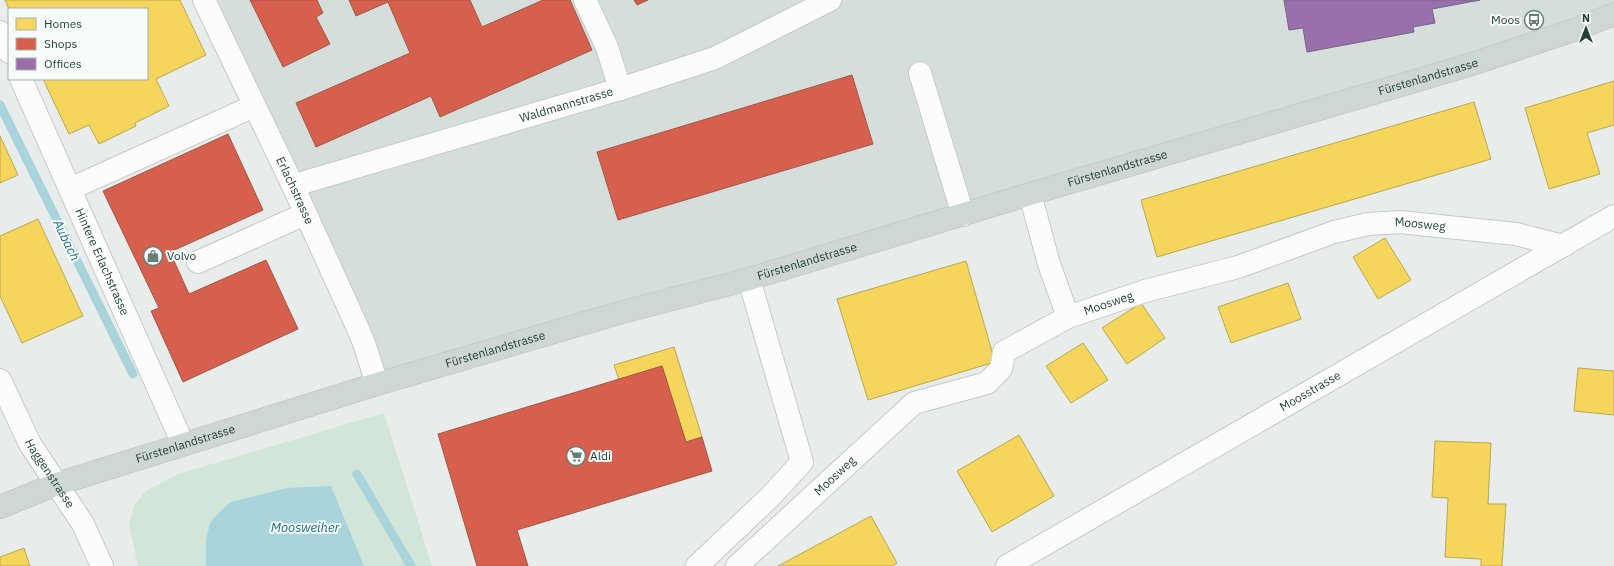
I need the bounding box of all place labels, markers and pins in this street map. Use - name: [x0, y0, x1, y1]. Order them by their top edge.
- bus stop icon: Moos: [1523, 9, 1545, 31]
- place label: Moos: [1491, 12, 1520, 27]
- shop icon: Volvo: [142, 245, 164, 267]
- place label: Volvo: [167, 248, 197, 263]
- supermarket icon: Aldi: [565, 445, 587, 467]
- place label: Aldi: [590, 448, 611, 463]

